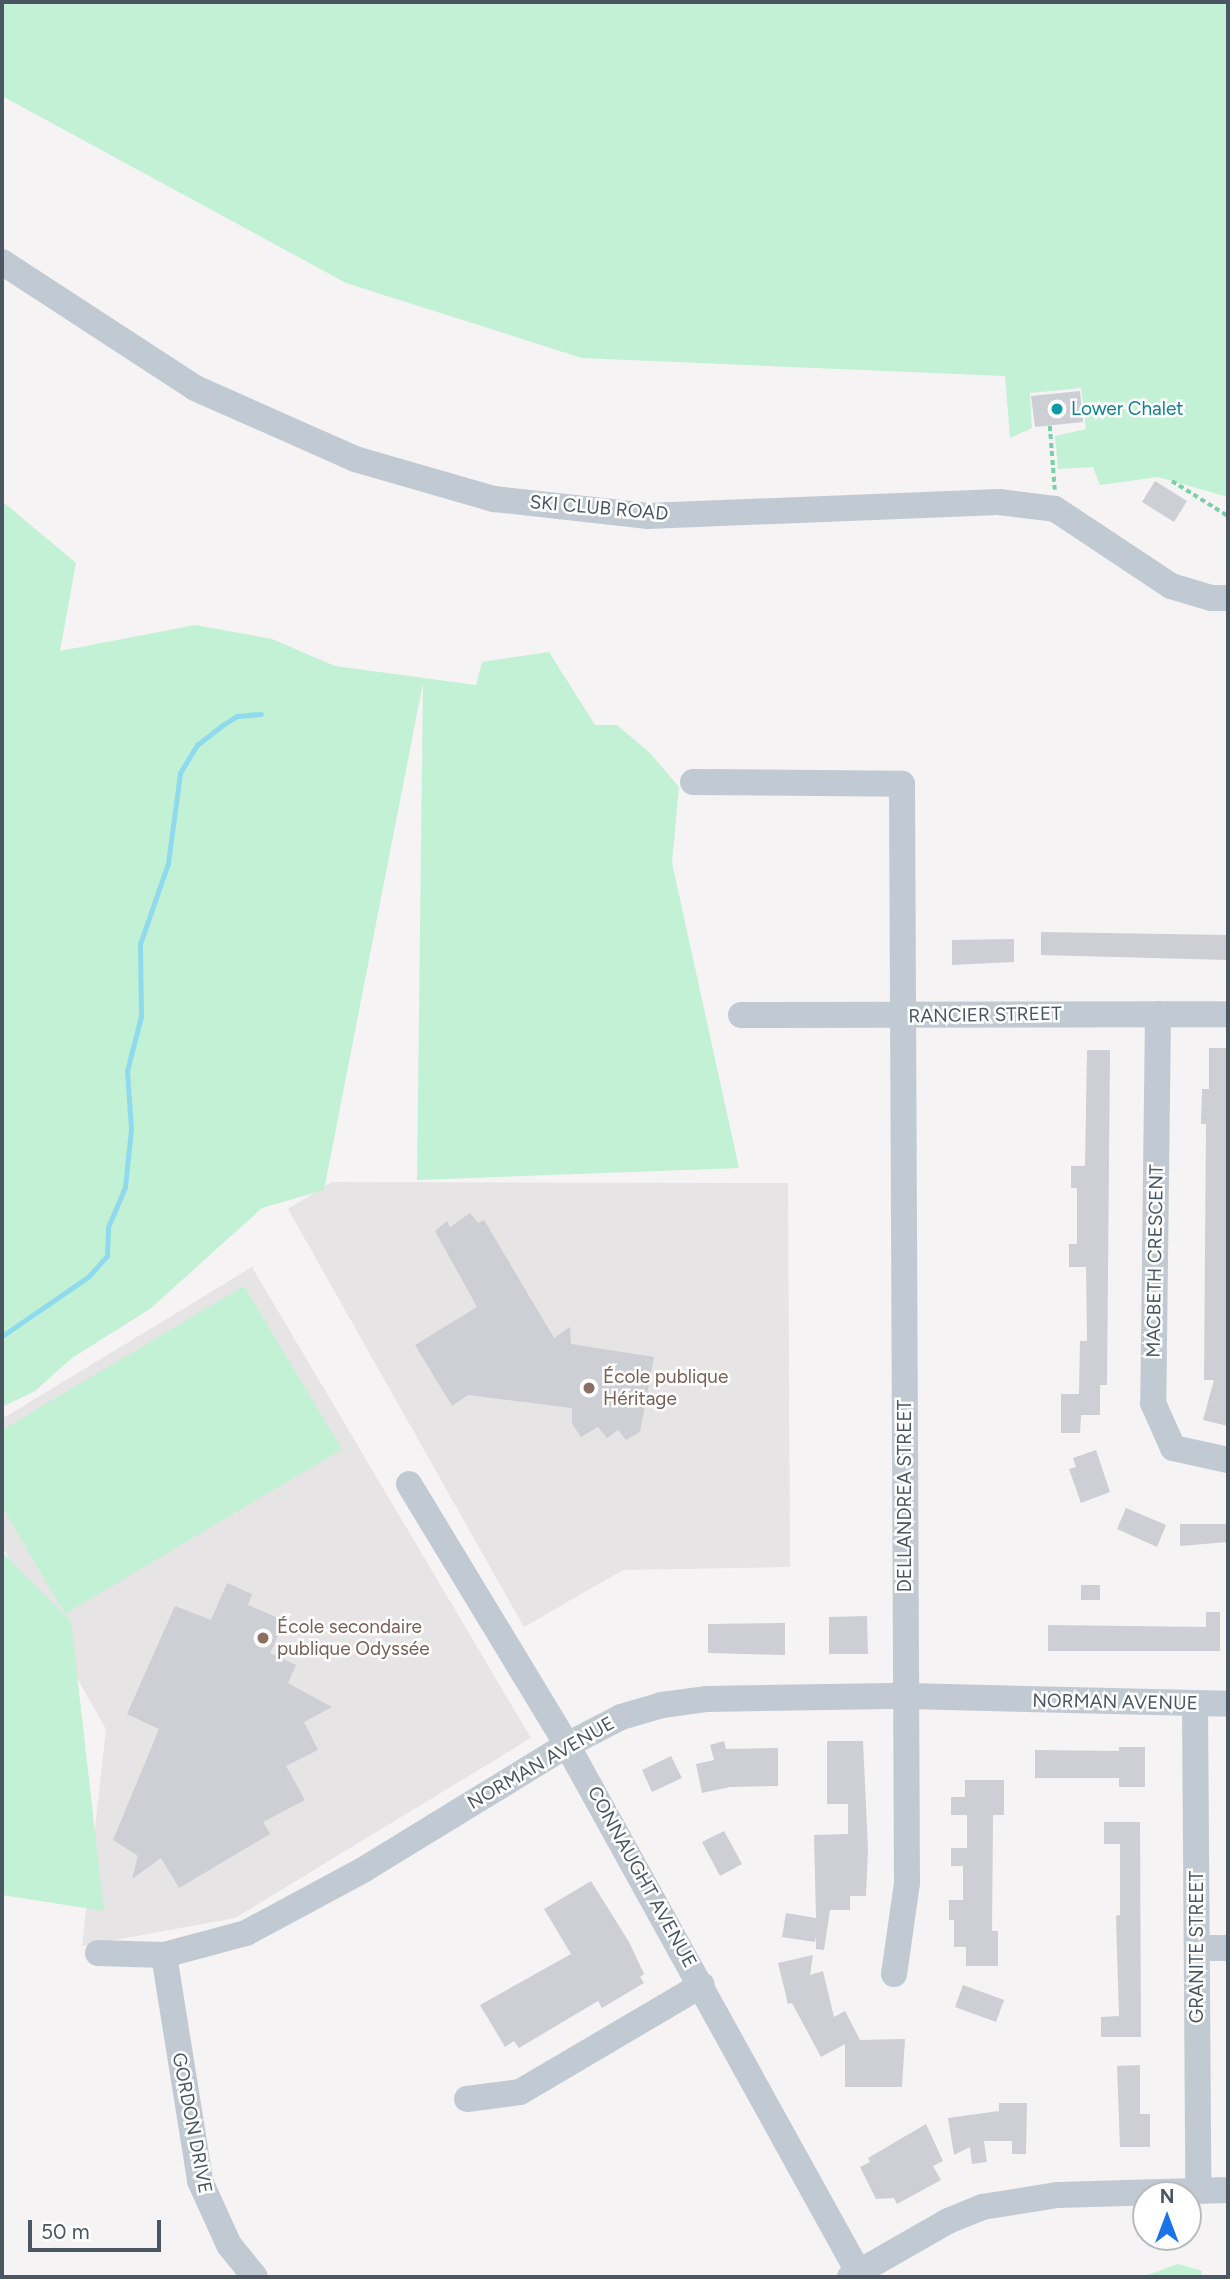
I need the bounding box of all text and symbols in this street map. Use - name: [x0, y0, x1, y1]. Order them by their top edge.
- place label: Lower Chalet: [1071, 398, 1184, 420]
- marker: Lower Chalet: [1049, 401, 1065, 417]
- street label: SKI CLUB ROAD: [529, 491, 669, 525]
- street label: RANCIER STREET: [908, 1002, 1062, 1028]
- street label: MACBETH CRESCENT: [1142, 1164, 1168, 1358]
- place label: École publique Héritage: [603, 1366, 728, 1410]
- marker: École publique Héritage: [581, 1380, 597, 1396]
- street label: DELLANDREA STREET: [894, 1400, 916, 1592]
- place label: École secondaire publique Odyssée: [277, 1616, 430, 1660]
- marker: École secondaire publique Odyssée: [255, 1630, 271, 1646]
- street label: NORMAN AVENUE: [1032, 1689, 1198, 1715]
- street label: NORMAN AVENUE: [464, 1712, 618, 1814]
- street label: CONNAUGHT AVENUE: [583, 1782, 701, 1972]
- street label: GRANITE STREET: [1186, 1871, 1208, 2023]
- street label: GORDON DRIVE: [167, 2051, 217, 2195]
- north arrow: [1132, 2181, 1202, 2251]
- text: N: [1160, 2185, 1174, 2208]
- scale bar: [32, 2206, 164, 2250]
- text: 50 m: [41, 2219, 90, 2244]

